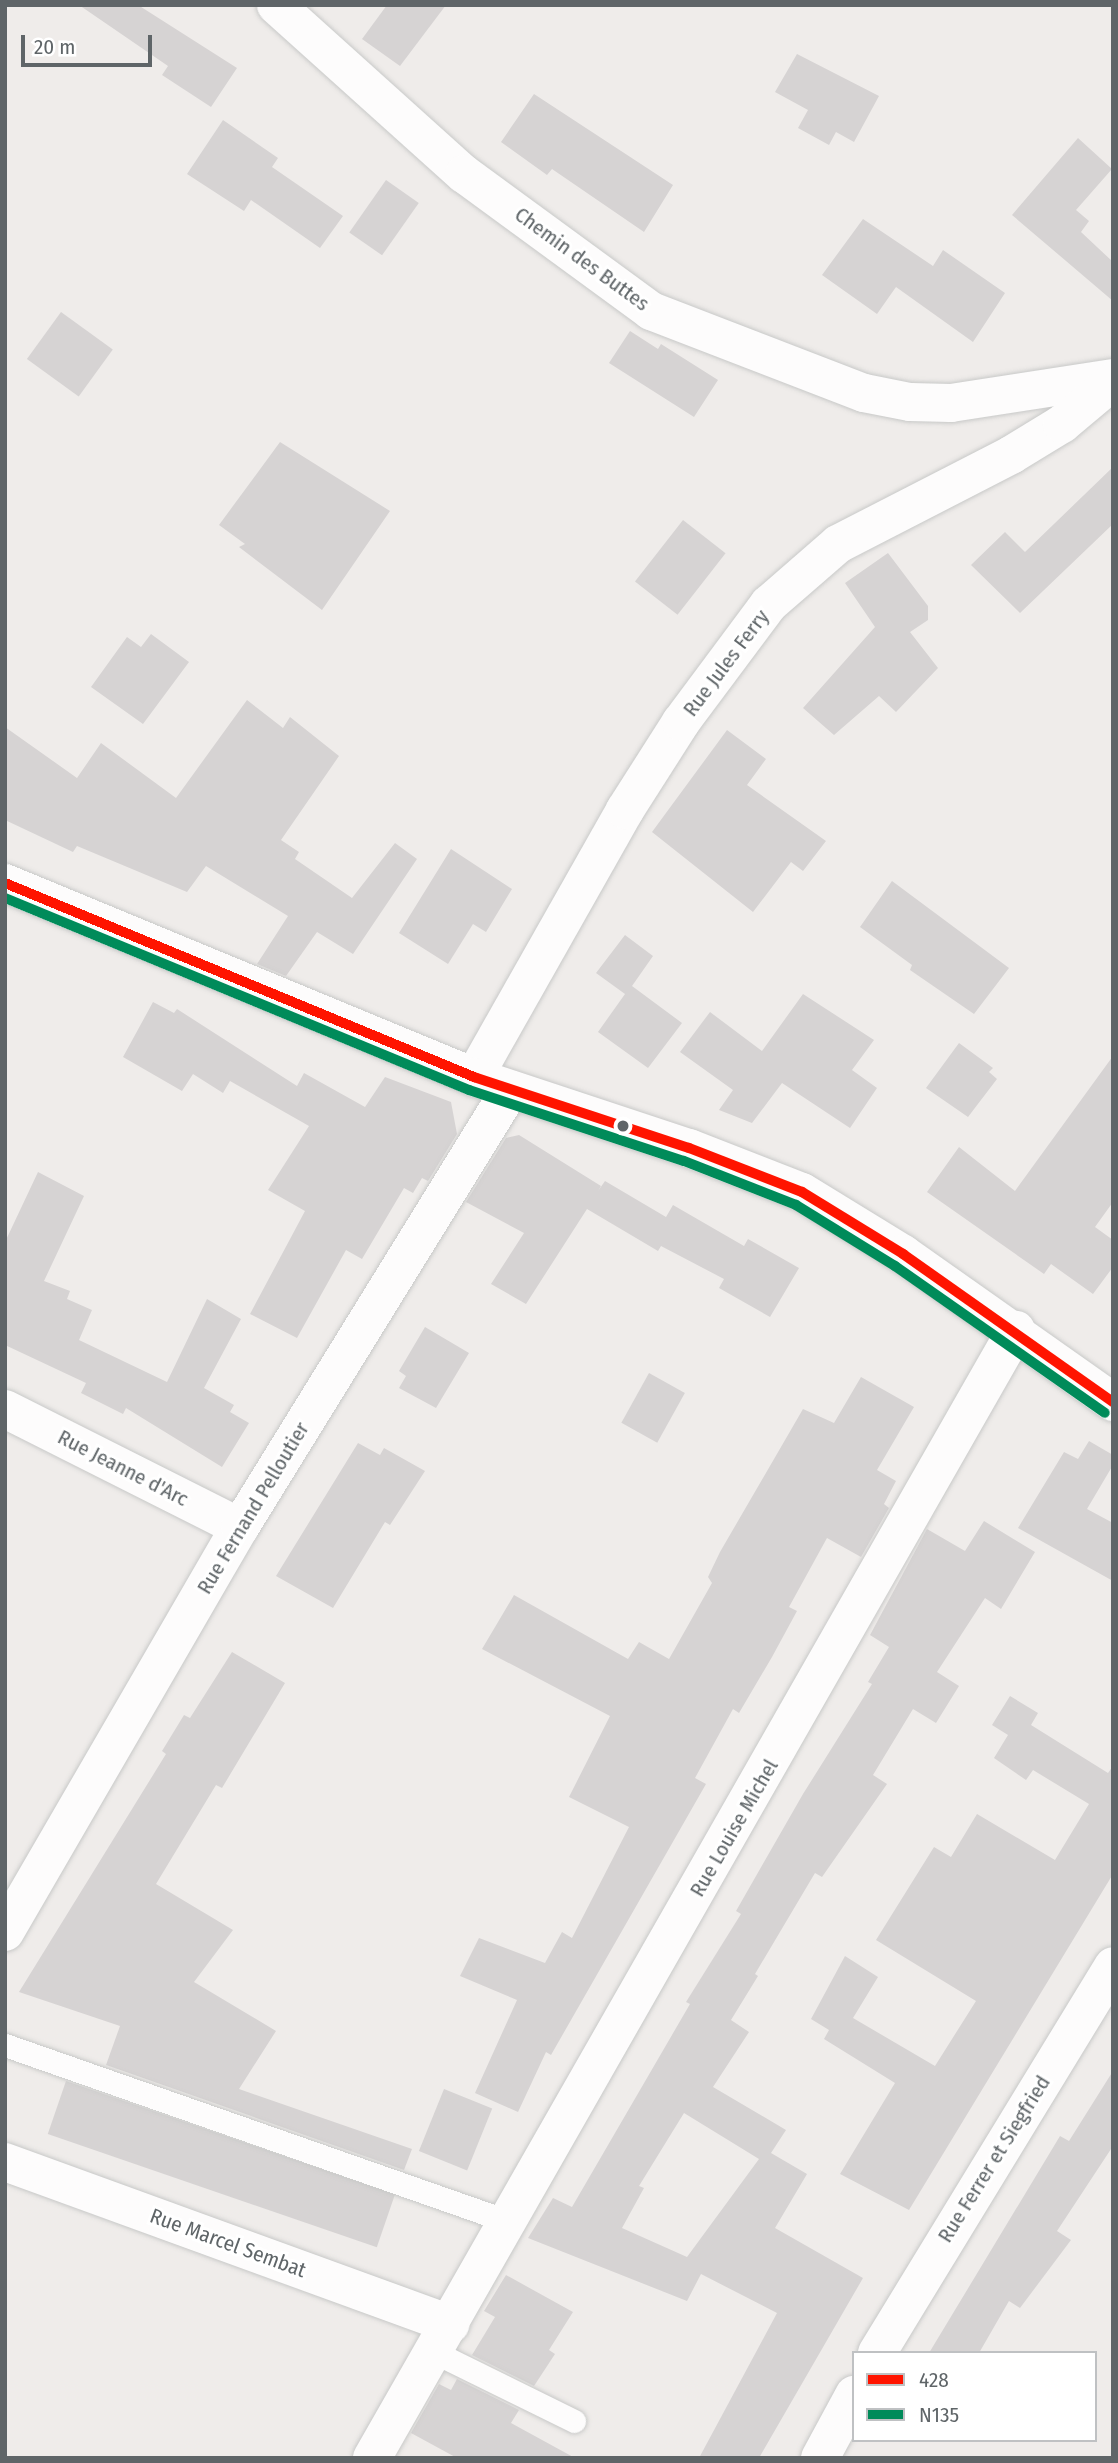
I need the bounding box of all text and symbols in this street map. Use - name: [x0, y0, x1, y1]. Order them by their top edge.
- scale bar: [24, 21, 156, 65]
- text: 20 m: [34, 34, 75, 60]
- street label: Chemin des Buttes: [510, 202, 654, 316]
- street label: Rue Jules Ferry: [678, 605, 774, 721]
- unlabelled marker: [616, 1119, 630, 1133]
- street label: Rue Fernand Pelloutier: [192, 1417, 314, 1599]
- street label: Rue Jeanne d'Arc: [54, 1424, 192, 1512]
- street label: Rue Louise Michel: [684, 1755, 784, 1901]
- street label: Rue Ferrer et Siegfried: [932, 2071, 1056, 2247]
- street label: Rue Marcel Sembat: [147, 2203, 309, 2283]
- legend: [852, 2351, 1097, 2442]
- text: 428: [919, 2367, 949, 2393]
- text: N135: [919, 2402, 959, 2428]

